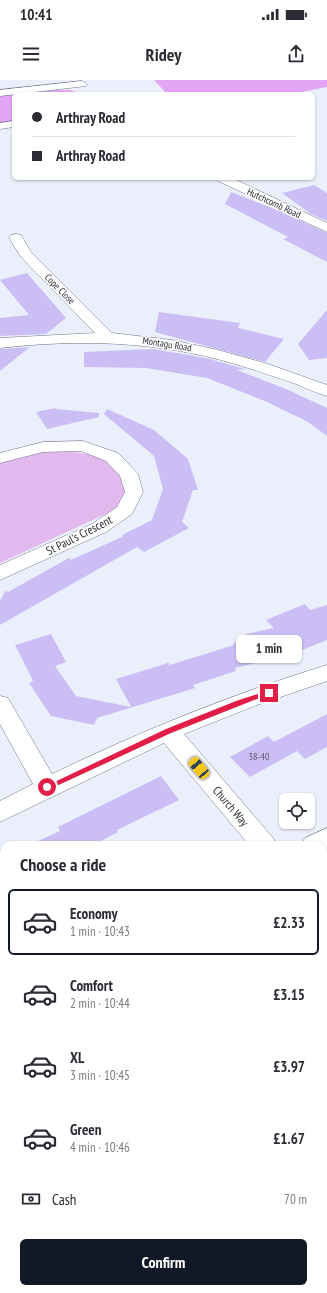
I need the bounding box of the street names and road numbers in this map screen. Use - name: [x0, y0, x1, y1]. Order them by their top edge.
- street label: Hutchcomb Road: [245, 185, 303, 221]
- street label: Cope Close: [42, 271, 78, 307]
- street label: Montagu Road: [141, 334, 193, 354]
- street label: St Paul's Crescent: [43, 512, 115, 558]
- street label: Church Way: [210, 783, 253, 830]

